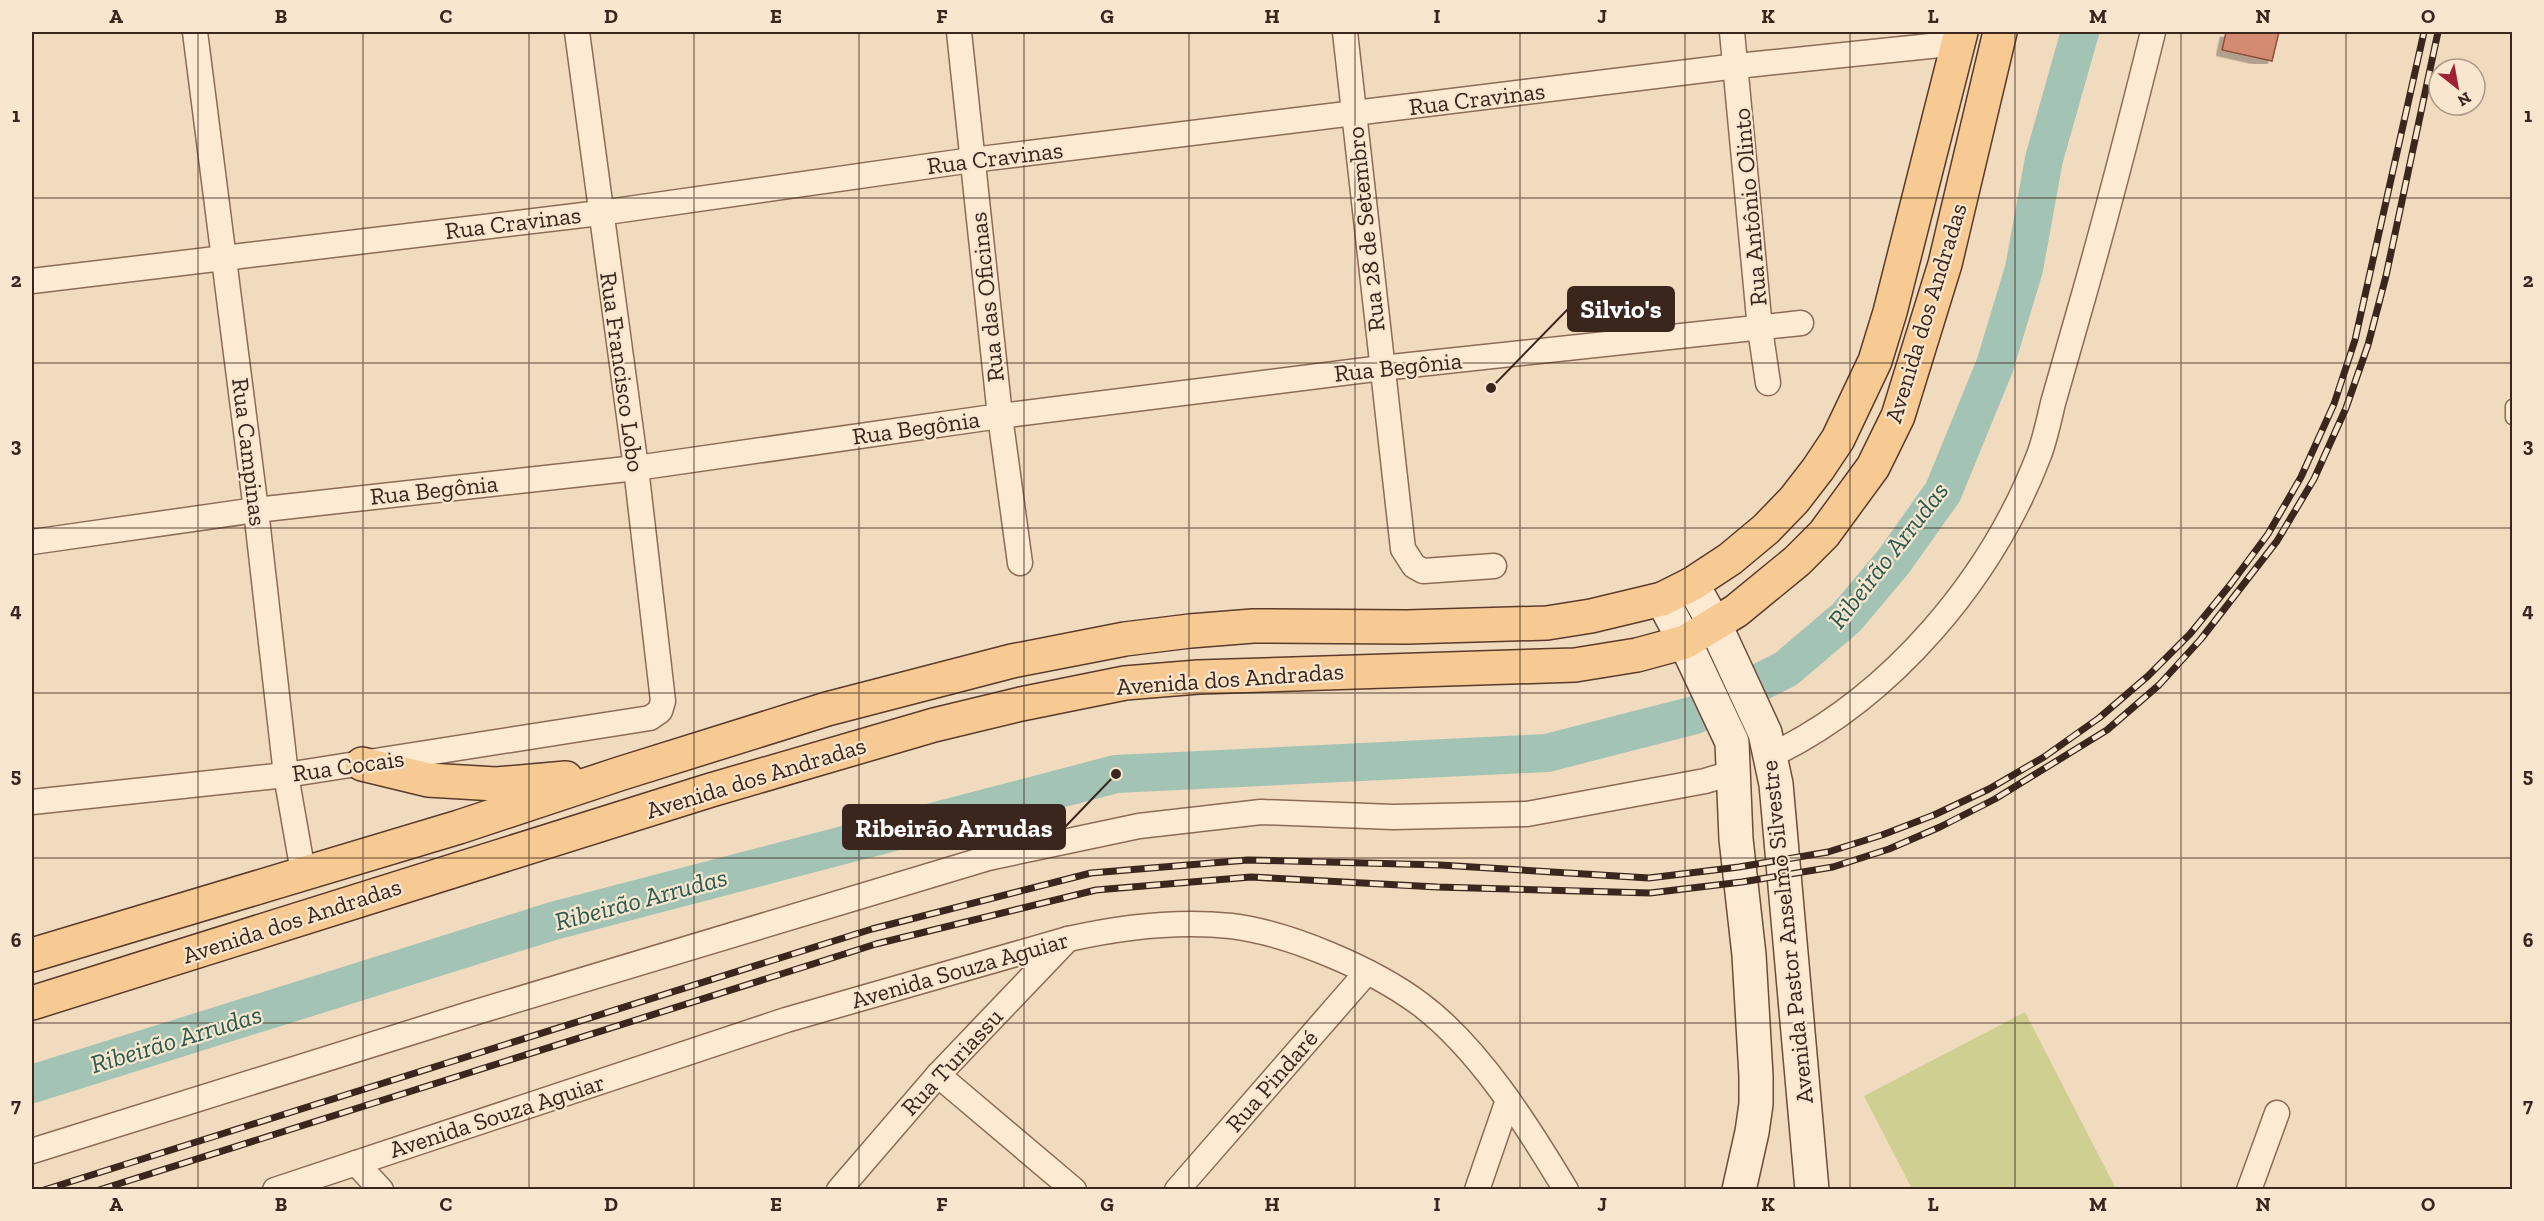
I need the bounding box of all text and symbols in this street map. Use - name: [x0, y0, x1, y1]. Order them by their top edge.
- text: A: [109, 4, 123, 28]
- text: B: [275, 4, 287, 28]
- text: C: [440, 4, 453, 28]
- text: D: [604, 4, 618, 28]
- text: E: [770, 4, 782, 28]
- text: F: [936, 4, 948, 28]
- text: G: [1100, 4, 1114, 28]
- text: H: [1264, 4, 1280, 28]
- text: I: [1433, 4, 1441, 28]
- text: J: [1597, 4, 1607, 28]
- text: K: [1761, 4, 1775, 28]
- text: L: [1927, 4, 1939, 28]
- text: M: [2089, 4, 2107, 28]
- text: N: [2255, 4, 2271, 28]
- text: O: [2421, 4, 2435, 28]
- north arrow: [2427, 57, 2487, 117]
- street label: Rua Cravinas: [1407, 76, 1547, 121]
- text: N: [2454, 88, 2475, 111]
- text: 1: [12, 103, 20, 127]
- text: 1: [2524, 103, 2532, 127]
- street label: Rua Antônio Olinto: [1726, 107, 1773, 307]
- street label: Rua 28 de Setembro: [1340, 125, 1391, 333]
- street label: Rua Cravinas: [925, 135, 1065, 180]
- street label: Avenida dos Andradas: [1878, 199, 1973, 426]
- street label: Rua Cravinas: [443, 200, 583, 245]
- street label: Rua das Oficinas: [963, 211, 1010, 384]
- text: 2: [11, 268, 22, 292]
- text: 2: [2523, 268, 2534, 292]
- street label: Rua Francisco Lobo: [594, 270, 651, 474]
- callout: Silvio's: [1568, 287, 1674, 331]
- text: Silvio's: [1580, 293, 1662, 325]
- street label: Rua Begônia: [1332, 345, 1464, 388]
- street label: Rua Campinas: [226, 376, 273, 528]
- street label: Rua Begônia: [850, 404, 982, 451]
- text: 3: [11, 433, 22, 457]
- text: 3: [2523, 433, 2534, 457]
- street label: Rua Begônia: [368, 468, 500, 511]
- water label: Ribeirão Arrudas: [1821, 475, 1955, 635]
- text: 4: [10, 598, 22, 622]
- text: 4: [2522, 598, 2534, 622]
- street label: Avenida dos Andradas: [1115, 656, 1345, 701]
- street label: Avenida dos Andradas: [642, 730, 869, 825]
- street label: Rua Cocais: [290, 743, 406, 788]
- street label: Avenida Pastor Anselmo Silvestre: [1754, 759, 1819, 1105]
- text: 5: [11, 763, 21, 787]
- text: 5: [2523, 763, 2533, 787]
- callout: Ribeirão Arrudas: [843, 805, 1065, 849]
- text: Ribeirão Arrudas: [855, 812, 1053, 844]
- water label: Ribeirão Arrudas: [551, 861, 731, 937]
- street label: Avenida dos Andradas: [179, 871, 405, 970]
- street label: Avenida Souza Aguiar: [848, 925, 1072, 1014]
- text: 6: [11, 928, 22, 952]
- text: 6: [2523, 928, 2534, 952]
- water label: Ribeirão Arrudas: [86, 998, 266, 1080]
- street label: Rua Turiassu: [895, 1002, 1009, 1121]
- street label: Rua Pindaré: [1219, 1024, 1324, 1138]
- street label: Avenida Souza Aguiar: [386, 1067, 608, 1164]
- text: 7: [11, 1093, 21, 1117]
- text: 7: [2523, 1093, 2533, 1117]
- text: A: [109, 1192, 123, 1216]
- text: B: [275, 1192, 287, 1216]
- text: C: [440, 1192, 453, 1216]
- text: D: [604, 1192, 618, 1216]
- text: E: [770, 1192, 782, 1216]
- text: F: [936, 1192, 948, 1216]
- text: G: [1100, 1192, 1114, 1216]
- text: H: [1264, 1192, 1280, 1216]
- text: I: [1433, 1192, 1441, 1216]
- text: J: [1597, 1192, 1607, 1216]
- text: K: [1761, 1192, 1775, 1216]
- text: L: [1927, 1192, 1939, 1216]
- text: M: [2089, 1192, 2107, 1216]
- text: N: [2255, 1192, 2271, 1216]
- text: O: [2421, 1192, 2435, 1216]

